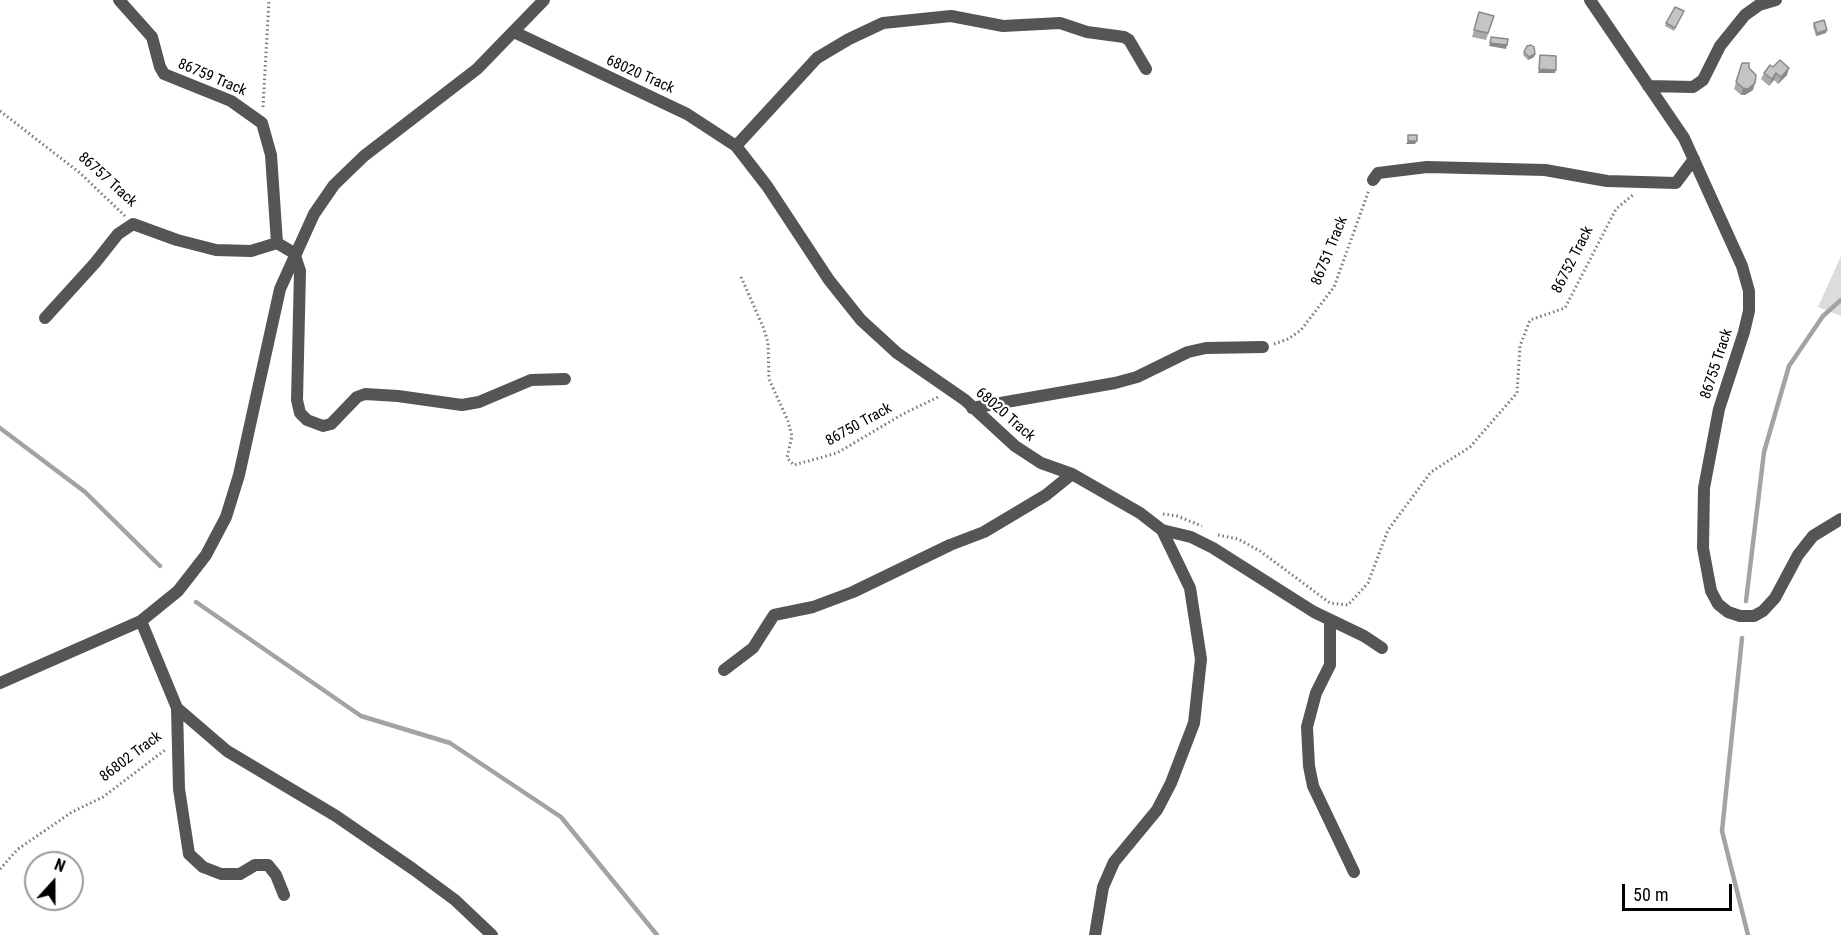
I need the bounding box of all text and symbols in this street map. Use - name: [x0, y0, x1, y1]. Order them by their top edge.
- street label: 68020 Track: [603, 52, 677, 98]
- street label: 86759 Track: [175, 55, 249, 101]
- street label: 86757 Track: [74, 149, 140, 211]
- street label: 86751 Track: [1308, 214, 1352, 288]
- street label: 86752 Track: [1548, 223, 1598, 297]
- street label: 86755 Track: [1697, 327, 1737, 401]
- street label: 68020 Track: [972, 384, 1038, 446]
- street label: 86750 Track: [823, 399, 895, 451]
- street label: 86802 Track: [96, 728, 166, 786]
- north arrow: [24, 851, 84, 911]
- text: N: [52, 855, 68, 876]
- scale bar: [1625, 872, 1734, 910]
- text: 50 m: [1633, 884, 1668, 905]

